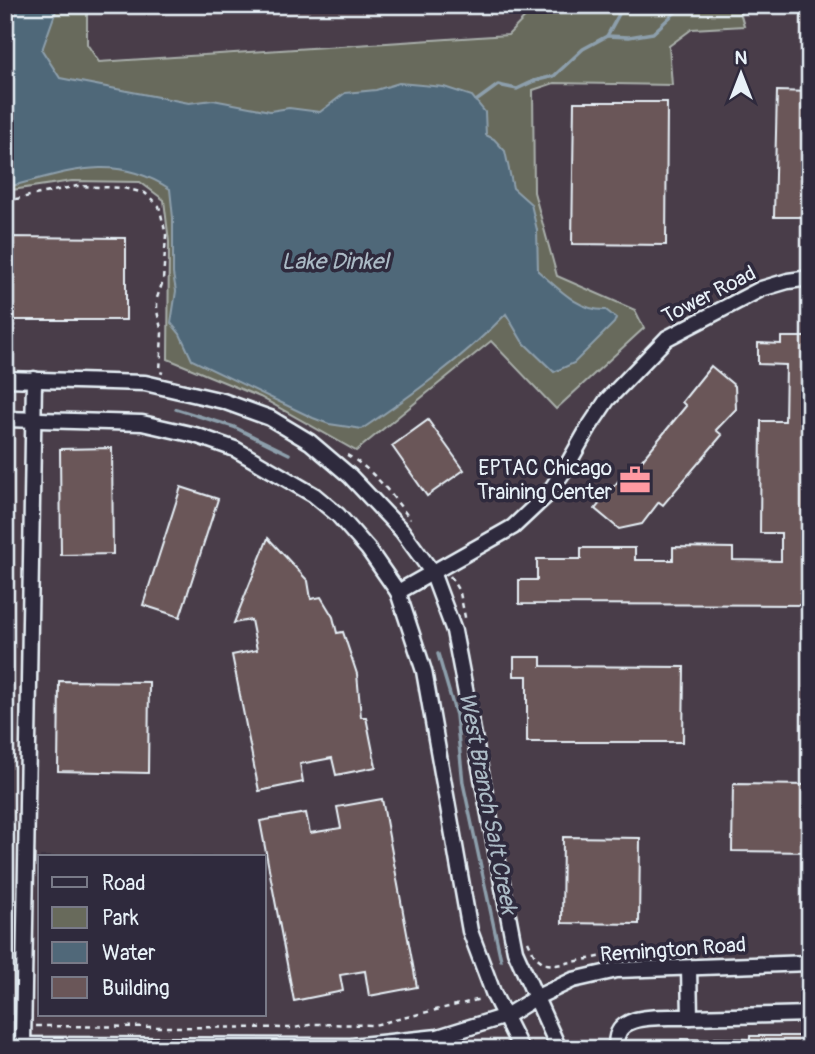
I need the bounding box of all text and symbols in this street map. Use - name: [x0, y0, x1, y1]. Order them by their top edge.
- north arrow: [706, 38, 776, 108]
- text: N: [735, 46, 748, 70]
- water label: Lake Dinkel: [281, 247, 391, 276]
- street label: Tower Road: [657, 260, 761, 330]
- place label: EPTAC Chicago Training Center: [477, 455, 612, 506]
- office icon: EPTAC Chicago Training Center: [618, 463, 652, 497]
- water label: West Branch Salt Creek: [452, 690, 524, 919]
- legend: [38, 855, 266, 1016]
- text: Road: [102, 870, 146, 897]
- text: Park: [102, 905, 139, 932]
- street label: Remington Road: [599, 931, 747, 969]
- text: Water: [102, 940, 156, 967]
- text: Building: [102, 975, 169, 1002]

